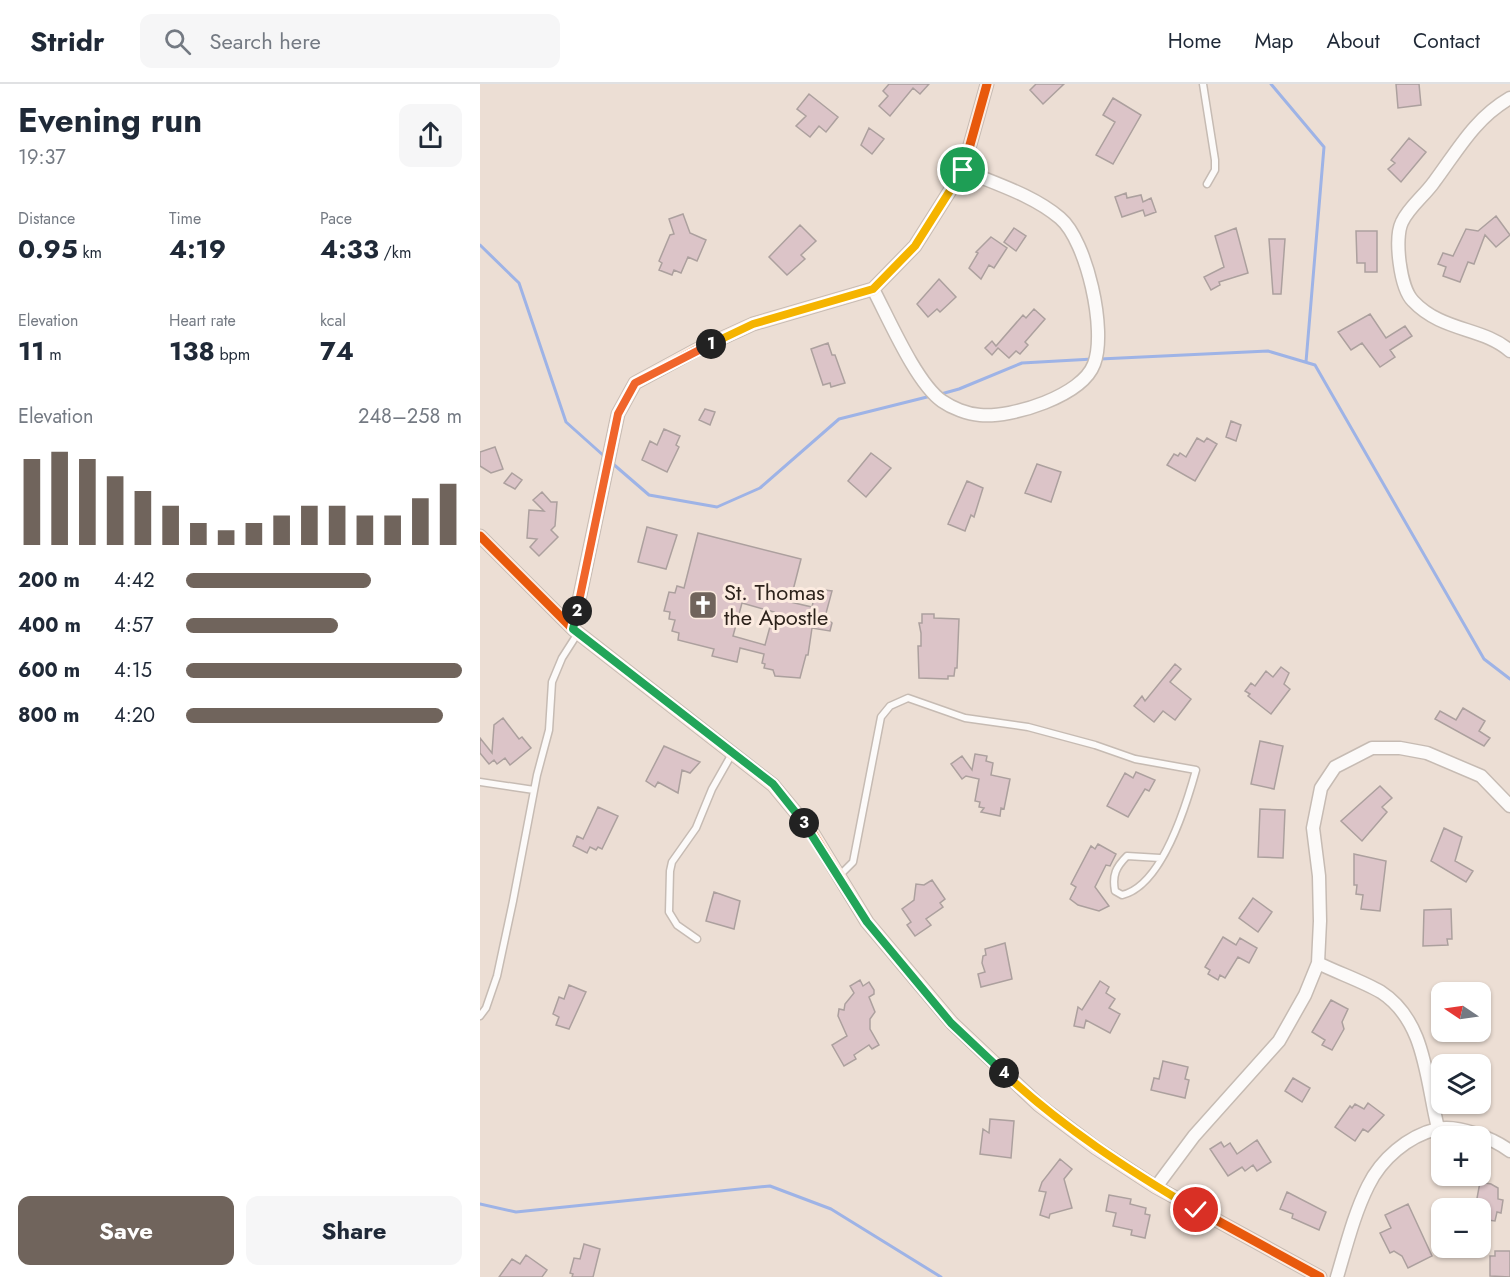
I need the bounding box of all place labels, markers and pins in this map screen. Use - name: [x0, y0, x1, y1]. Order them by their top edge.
- pin: [937, 144, 988, 195]
- pin: 1: [696, 329, 726, 359]
- place label: St. Thomas the Apostle: [724, 576, 828, 633]
- church icon: St. Thomas the Apostle: [687, 589, 719, 621]
- pin: 2: [562, 596, 592, 626]
- pin: 3: [789, 808, 819, 838]
- pin: 4: [989, 1058, 1019, 1088]
- pin: [1170, 1184, 1221, 1235]

